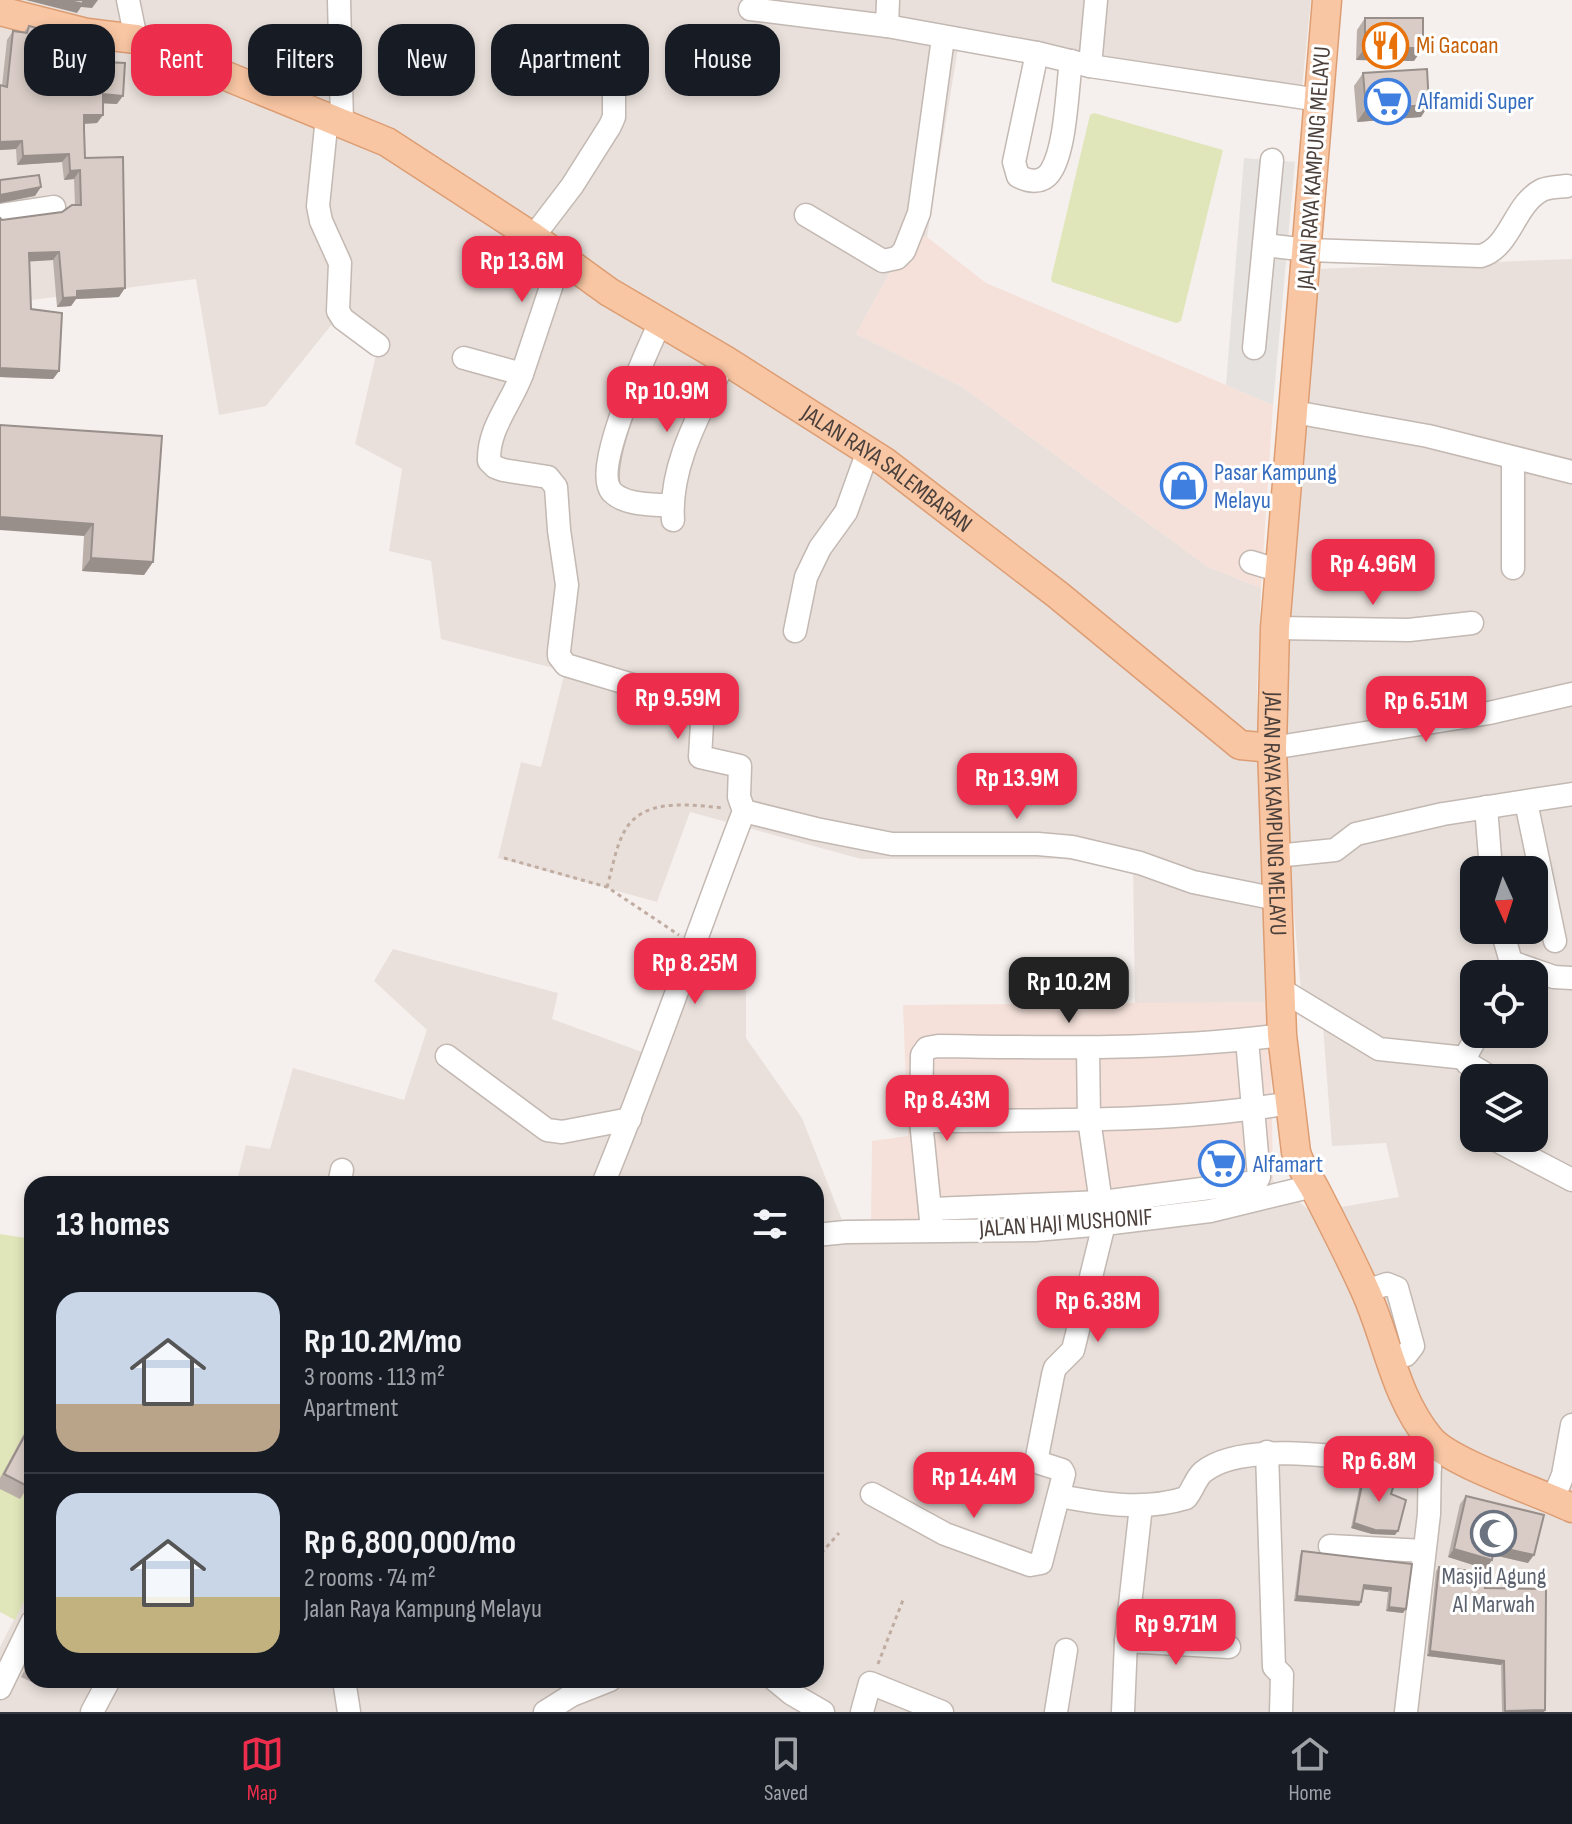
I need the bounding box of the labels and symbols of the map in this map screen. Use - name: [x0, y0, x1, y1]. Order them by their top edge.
- restaurant icon: Mi Gacoan: [1361, 21, 1409, 69]
- place label: Mi Gacoan: [1416, 31, 1499, 60]
- street label: JALAN RAYA KAMPUNG MELAYU: [1291, 45, 1337, 292]
- supermarket icon: Alfamidi Super: [1363, 77, 1411, 125]
- place label: Alfamidi Super: [1417, 87, 1534, 116]
- pin: Rp 13.6M: [439, 236, 605, 304]
- pin: Rp 10.9M: [584, 366, 750, 434]
- street label: JALAN RAYA SALEMBARAN: [796, 398, 978, 538]
- place label: Pasar Kampung Melayu: [1214, 458, 1337, 515]
- shop icon: Pasar Kampung Melayu: [1159, 462, 1207, 510]
- pin: Rp 4.96M: [1290, 539, 1456, 607]
- pin: Rp 9.59M: [595, 673, 761, 741]
- pin: Rp 6.51M: [1343, 676, 1509, 744]
- street label: JALAN RAYA KAMPUNG MELAYU: [1257, 690, 1293, 936]
- pin: Rp 13.9M: [934, 753, 1100, 821]
- north arrow: [1460, 856, 1548, 944]
- pin: Rp 8.25M: [612, 938, 778, 1006]
- pin: Rp 10.2M: [986, 957, 1152, 1025]
- pin: Rp 8.43M: [864, 1075, 1030, 1143]
- supermarket icon: Alfamart: [1198, 1140, 1246, 1188]
- place label: Alfamart: [1252, 1150, 1323, 1179]
- street label: JALAN HAJI MUSHONIF: [977, 1202, 1154, 1244]
- pin: Rp 6.38M: [1015, 1276, 1181, 1344]
- pin: Rp 6.8M: [1305, 1436, 1453, 1504]
- pin: Rp 14.4M: [891, 1452, 1057, 1520]
- mosque icon: Masjid Agung Al Marwah: [1470, 1510, 1518, 1558]
- place label: Masjid Agung Al Marwah: [1442, 1562, 1546, 1619]
- pin: Rp 9.71M: [1093, 1599, 1259, 1667]

